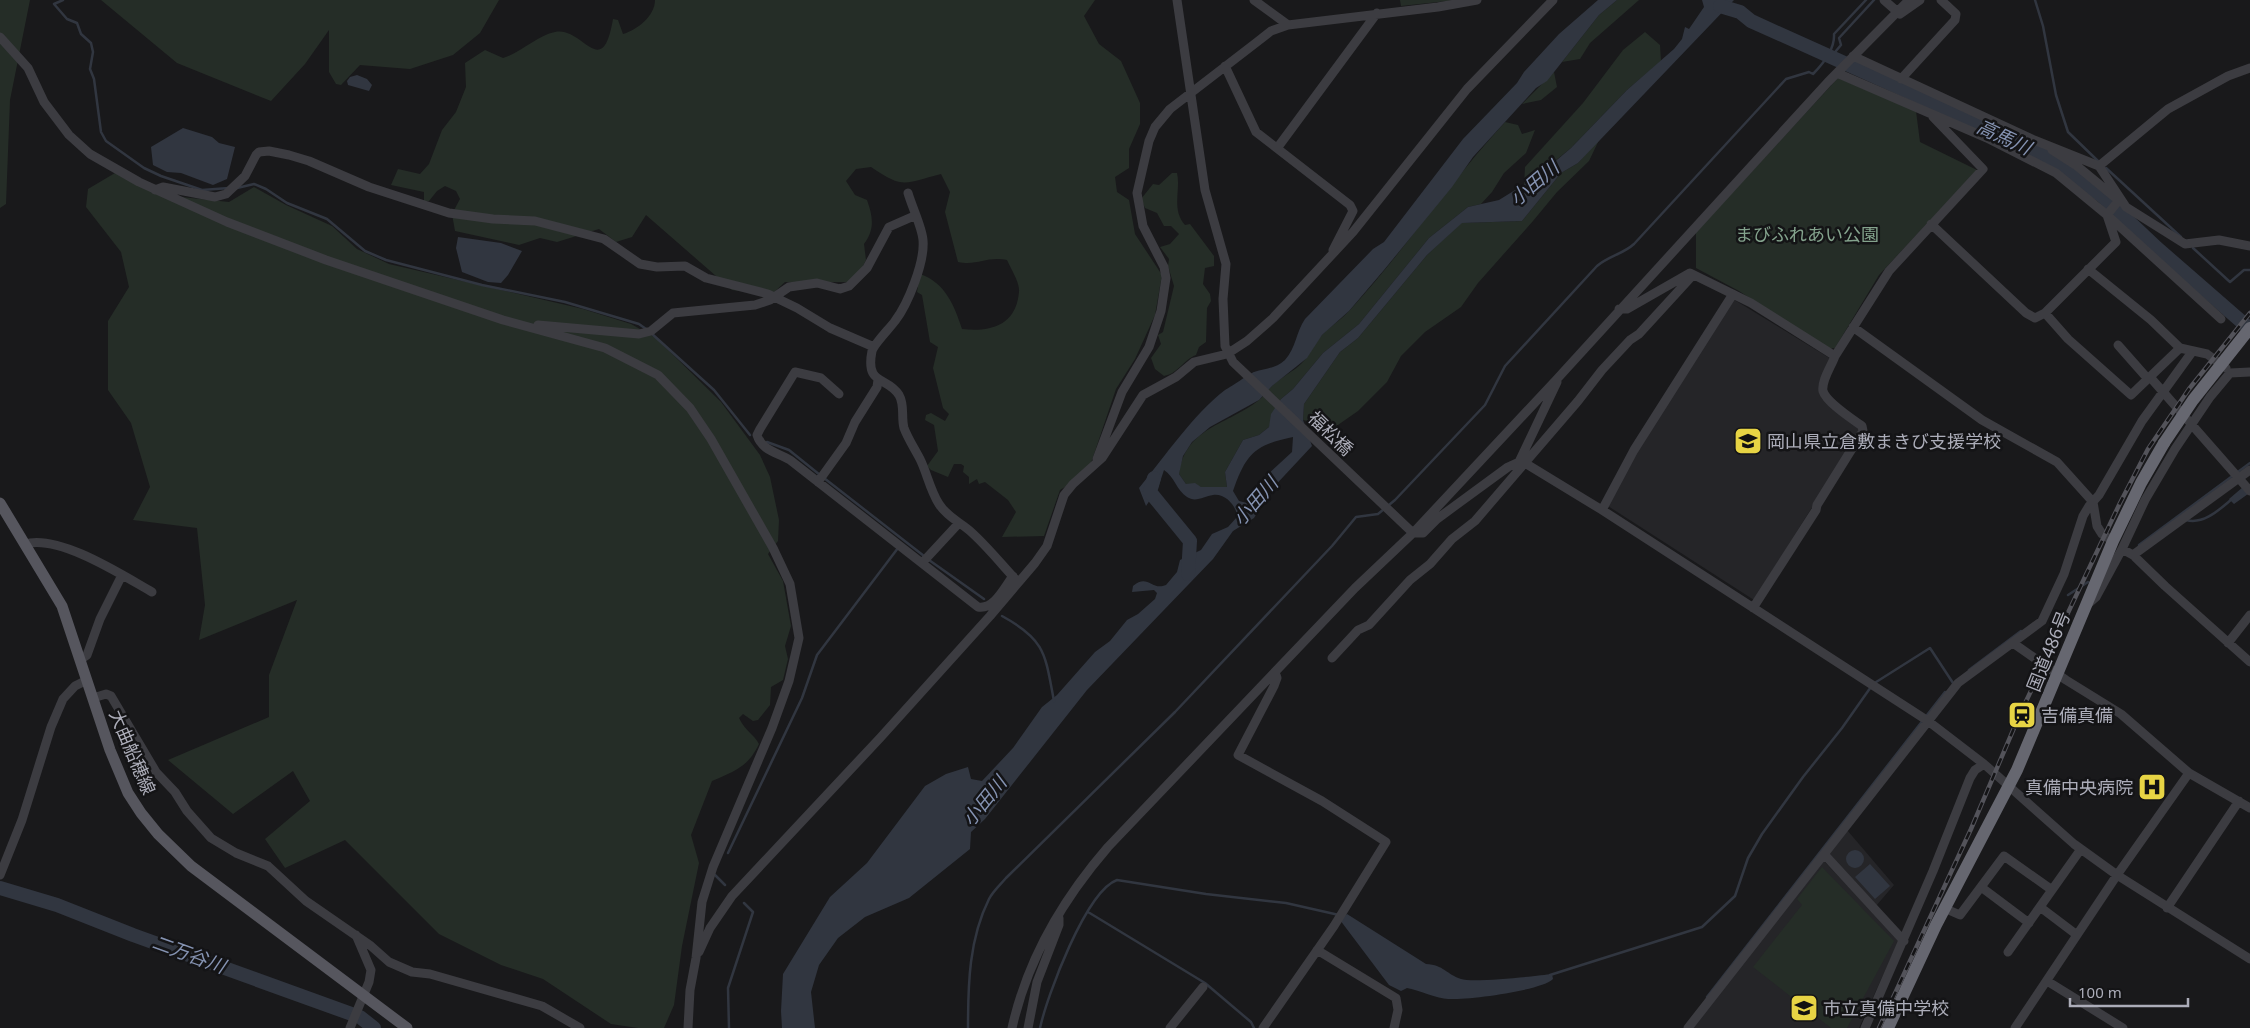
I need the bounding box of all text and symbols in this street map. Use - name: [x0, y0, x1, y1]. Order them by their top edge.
- water label: 高馬川: [1973, 113, 2037, 162]
- water label: 小田川: [1504, 153, 1566, 211]
- park label: まびふれあい公園: [1735, 222, 1879, 246]
- street label: 福松橋: [1303, 406, 1359, 460]
- school or university icon: 岡山県立倉敷まきび支援学校: [1733, 426, 1763, 456]
- place label: 岡山県立倉敷まきび支援学校: [1767, 429, 2001, 453]
- water label: 小田川: [1226, 469, 1285, 531]
- street label: 国道486号: [2021, 607, 2075, 695]
- station icon: 吉備真備: [2007, 700, 2037, 730]
- place label: 吉備真備: [2041, 703, 2113, 727]
- street label: 大曲船穂線: [104, 706, 162, 798]
- water label: 小田川: [956, 769, 1013, 831]
- hospital icon: 真備中央病院: [2137, 772, 2167, 802]
- place label: 真備中央病院: [2025, 775, 2133, 799]
- water label: 二万谷川: [149, 929, 231, 980]
- scale bar: [2070, 976, 2188, 1008]
- text: 100 m: [2078, 982, 2122, 1002]
- school or university icon: 市立真備中学校: [1789, 993, 1819, 1023]
- place label: 市立真備中学校: [1823, 996, 1949, 1020]

